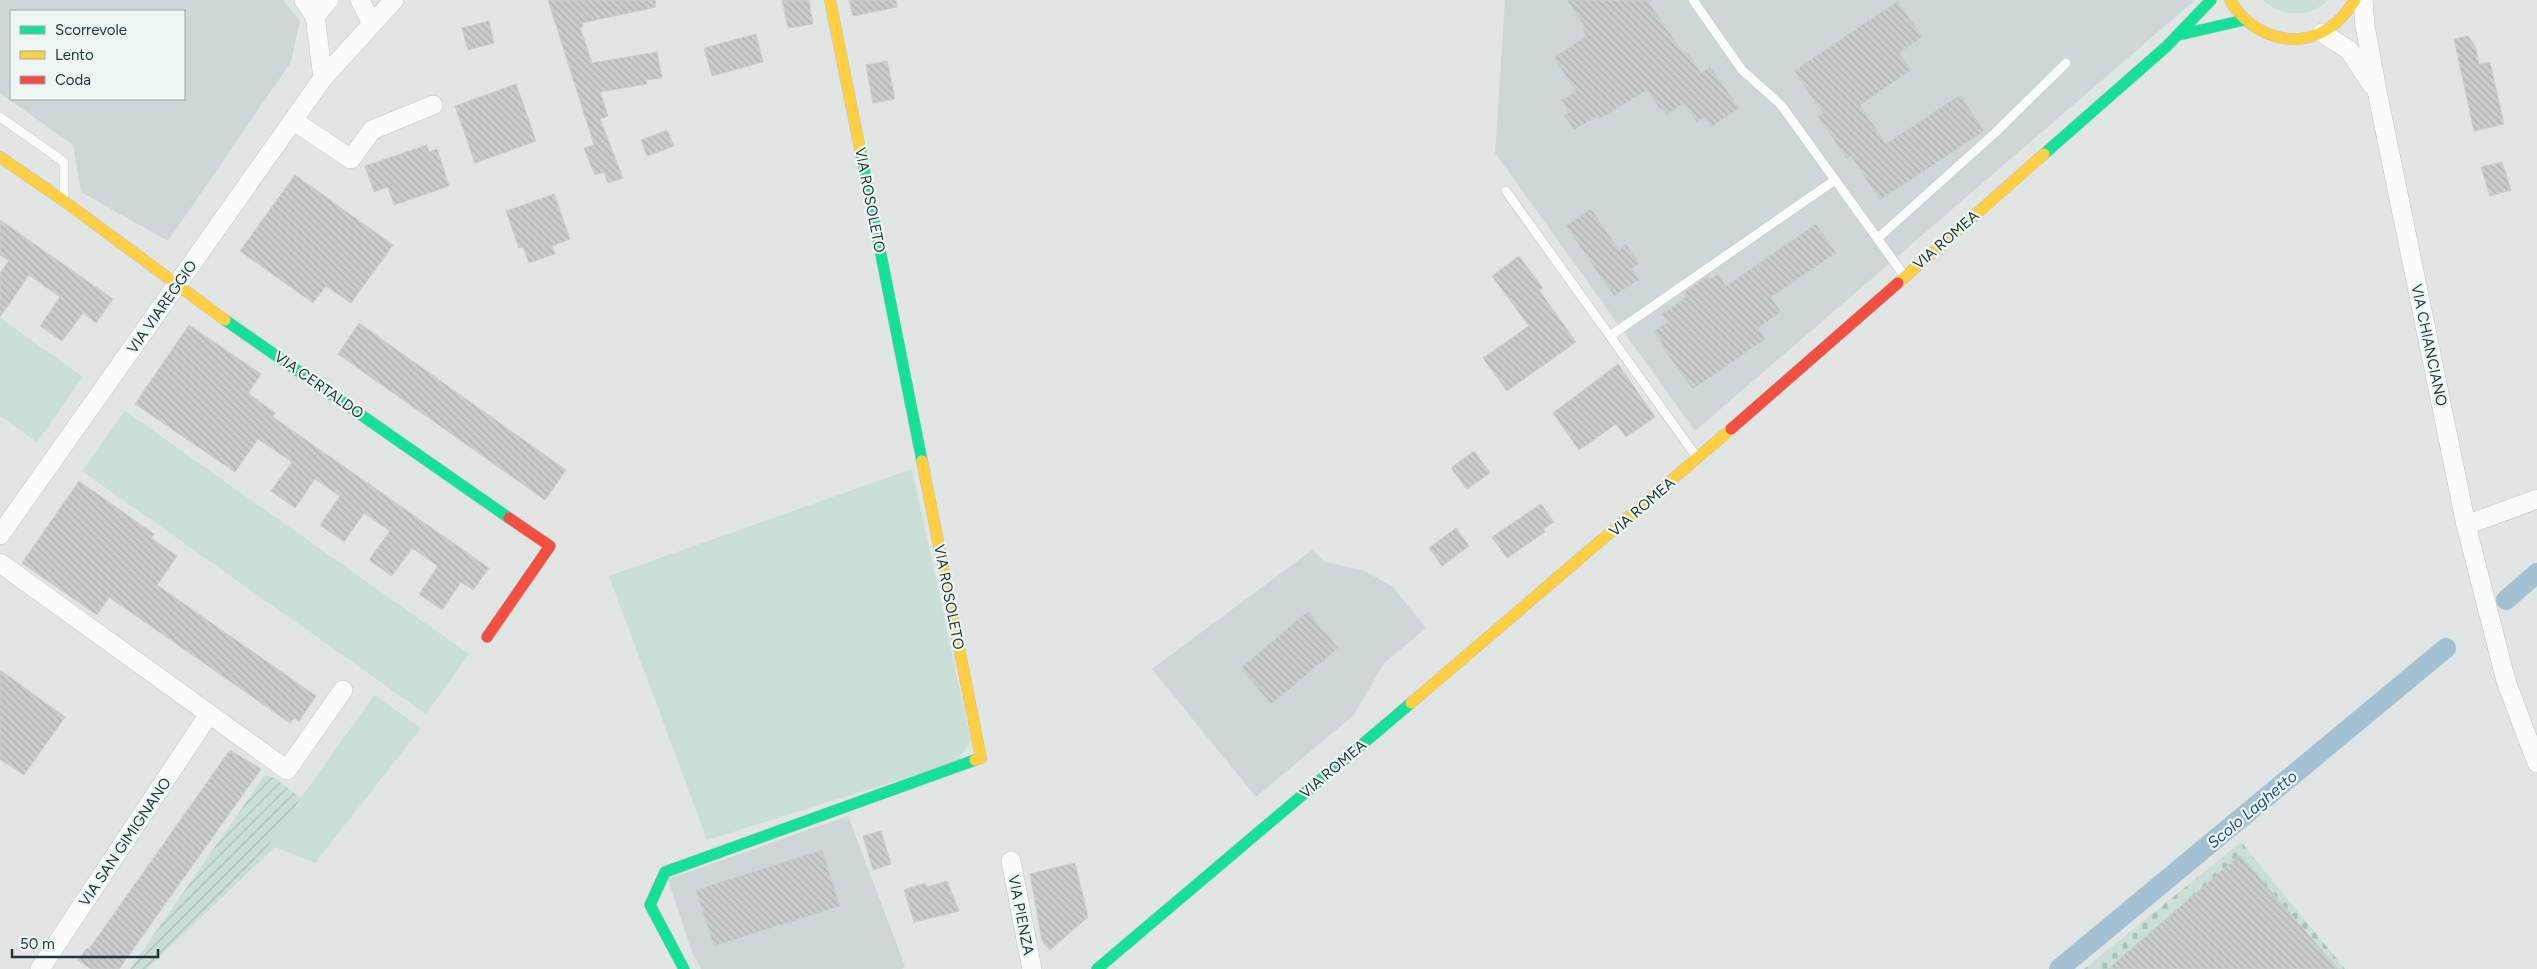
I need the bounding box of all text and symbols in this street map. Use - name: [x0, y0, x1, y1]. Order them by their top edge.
- legend: [10, 10, 185, 100]
- text: Scorrevole: [55, 21, 127, 39]
- text: Lento: [55, 46, 94, 64]
- text: Coda: [55, 71, 91, 89]
- street label: VIA ROSOLETO: [851, 146, 889, 254]
- street label: VIA ROMEA: [1910, 207, 1982, 273]
- street label: VIA VIAREGGIO: [123, 257, 201, 357]
- street label: VIA CHIANCIANO: [2407, 282, 2451, 408]
- street label: VIA CERTALDO: [271, 348, 367, 422]
- street label: VIA ROMEA: [1606, 474, 1678, 540]
- street label: VIA ROSOLETO: [930, 543, 968, 651]
- street label: VIA ROMEA: [1296, 736, 1370, 802]
- water label: Scolo Laghetto: [2204, 766, 2301, 852]
- street label: VIA SAN GIMIGNANO: [75, 774, 175, 910]
- street label: VIA PIENZA: [1004, 873, 1038, 957]
- scale bar: [12, 926, 159, 958]
- text: 50 m: [20, 935, 55, 953]

